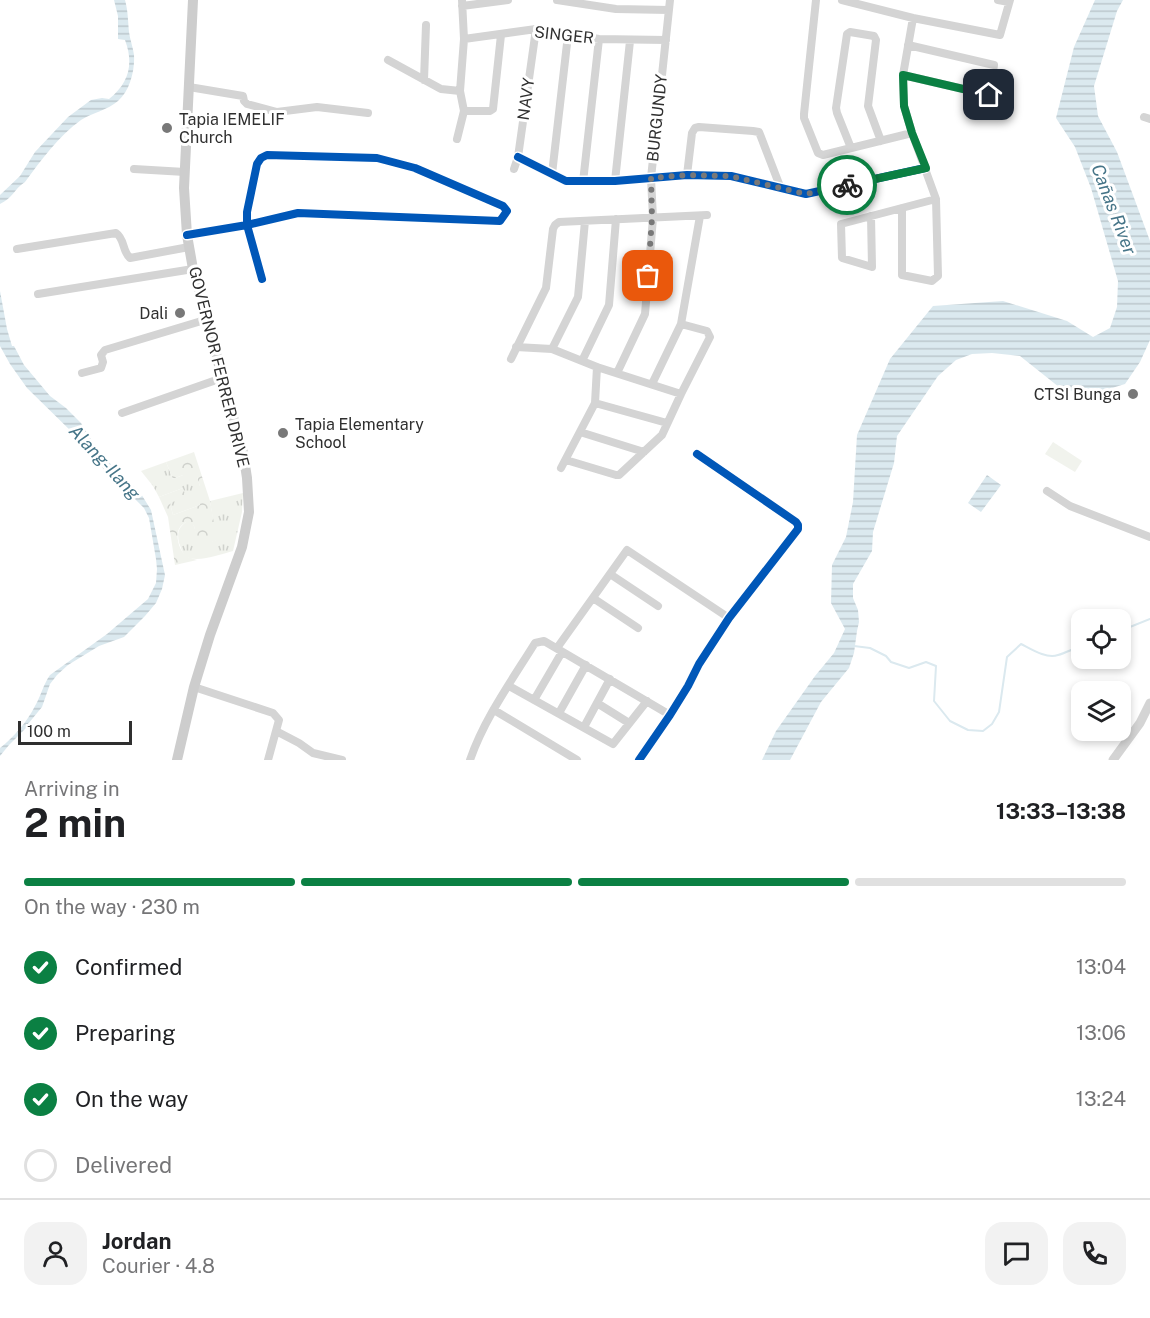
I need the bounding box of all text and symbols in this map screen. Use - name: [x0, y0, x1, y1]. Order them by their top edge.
- street label: SINGER: [533, 22, 595, 48]
- pin: [963, 69, 1014, 120]
- street label: BURGUNDY: [643, 73, 671, 163]
- street label: NAVY: [514, 76, 538, 122]
- icon: home: [972, 78, 1005, 111]
- place label: Tapia IEMELIF Church: [179, 110, 285, 147]
- marker: Tapia IEMELIF Church: [160, 121, 174, 135]
- courier: [817, 155, 877, 215]
- water label: Cañas River: [1087, 161, 1141, 257]
- icon: bike: [831, 169, 864, 202]
- pin: [622, 250, 673, 301]
- icon: bag: [631, 259, 664, 292]
- street label: GOVERNOR FERRER DRIVE: [185, 265, 253, 469]
- place label: Dali: [139, 304, 168, 323]
- marker: Dali: [173, 306, 187, 320]
- place label: CTSI Bunga: [1034, 385, 1121, 404]
- marker: CTSI Bunga: [1126, 387, 1140, 401]
- place label: Tapia Elementary School: [295, 415, 424, 452]
- water label: Alang-Ilang: [65, 420, 145, 504]
- marker: Tapia Elementary School: [276, 426, 290, 440]
- map controls: [1071, 609, 1131, 741]
- button: locate: [1071, 609, 1131, 669]
- button: layers: [1071, 681, 1131, 741]
- scale bar: [18, 718, 132, 746]
- text: 100 m: [27, 722, 71, 741]
- text: Arriving in: [24, 777, 119, 801]
- text: 13:33–13:38: [996, 798, 1126, 824]
- text: 2 min: [24, 800, 126, 846]
- text: On the way · 230 m: [24, 895, 200, 919]
- icon: check: [24, 951, 57, 984]
- text: Confirmed: [75, 954, 182, 980]
- text: 13:04: [1076, 955, 1126, 979]
- icon: check: [24, 1017, 57, 1050]
- text: Preparing: [75, 1020, 176, 1046]
- text: 13:06: [1076, 1021, 1126, 1045]
- icon: check: [24, 1083, 57, 1116]
- text: On the way: [75, 1086, 188, 1112]
- text: 13:24: [1076, 1087, 1126, 1111]
- text: Delivered: [75, 1152, 172, 1178]
- button: person: [24, 1222, 87, 1285]
- button: chat: [985, 1222, 1048, 1285]
- button: phone: [1063, 1222, 1126, 1285]
- text: Jordan: [102, 1228, 171, 1254]
- text: Courier · 4.8: [102, 1254, 215, 1278]

